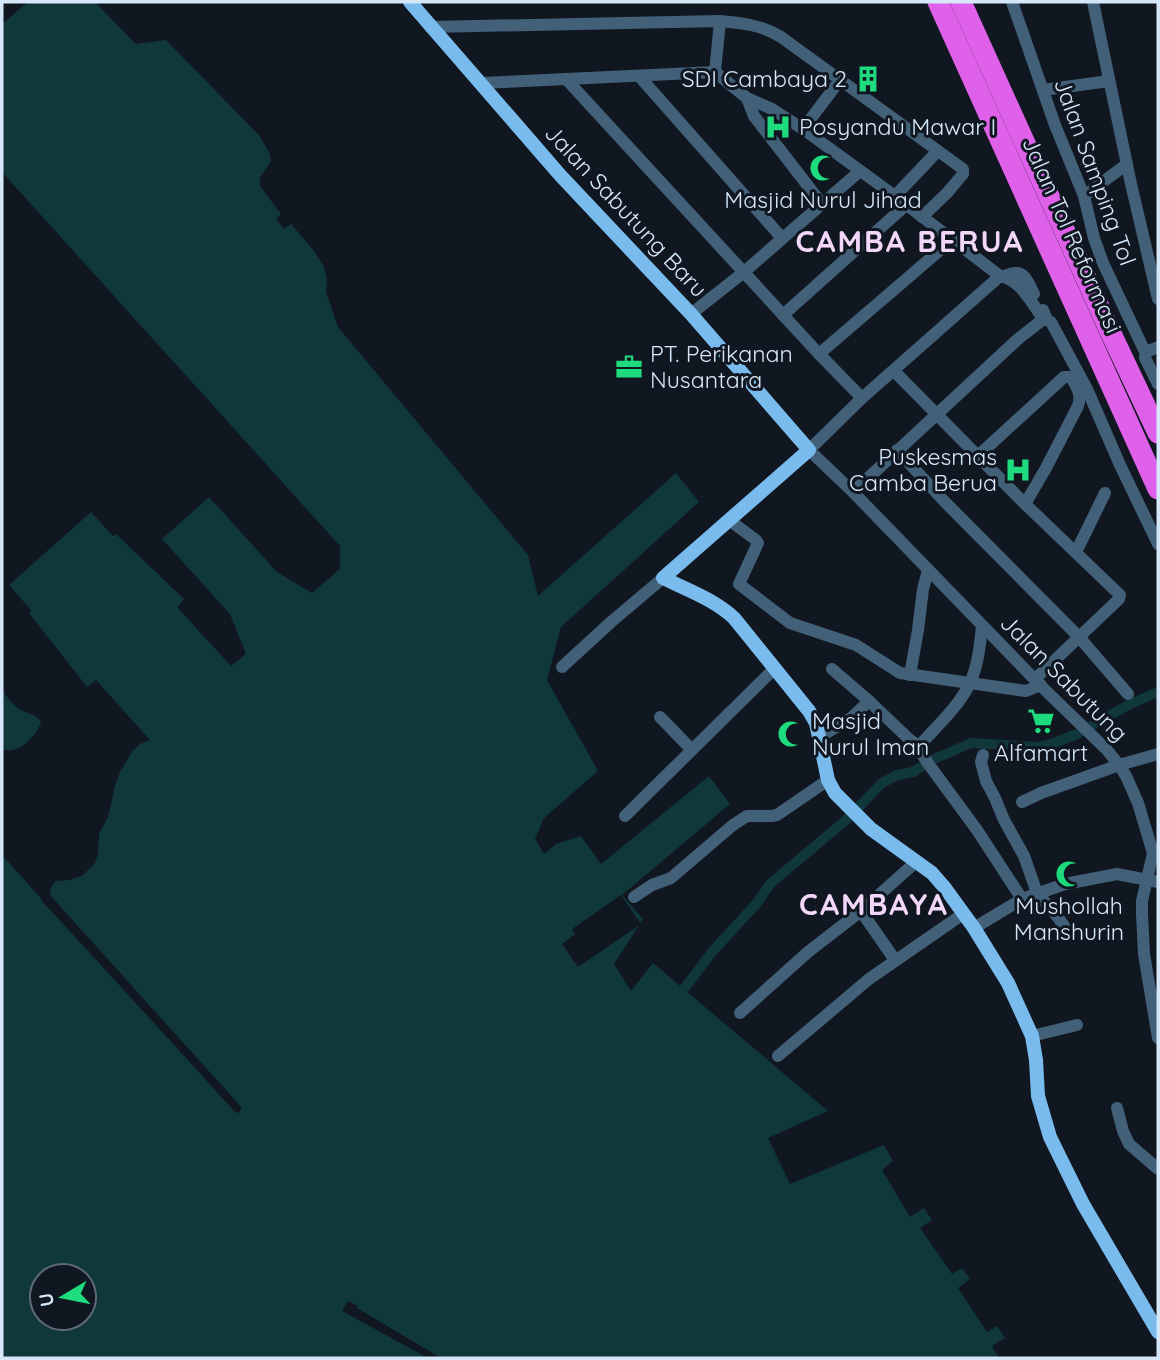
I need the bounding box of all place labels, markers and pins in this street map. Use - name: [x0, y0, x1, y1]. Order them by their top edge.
- place label: SDI Cambaya 2: [682, 64, 847, 93]
- building icon: SDI Cambaya 2: [853, 64, 883, 94]
- hospital icon: Posyandu Mawar I: [763, 112, 793, 142]
- place label: Posyandu Mawar I: [799, 112, 996, 141]
- mosque icon: Masjid Nurul Jihad: [808, 153, 838, 183]
- place label: Masjid Nurul Jihad: [724, 185, 922, 214]
- place label: PT. Perikanan Nusantara: [650, 339, 793, 394]
- office icon: PT. Perikanan Nusantara: [614, 352, 644, 382]
- place label: Puskesmas Camba Berua: [849, 442, 997, 497]
- hospital icon: Puskesmas Camba Berua: [1003, 455, 1033, 485]
- place label: Masjid Nurul Iman: [812, 706, 929, 761]
- supermarket icon: Alfamart: [1026, 706, 1056, 736]
- mosque icon: Masjid Nurul Iman: [776, 719, 806, 749]
- place label: Alfamart: [994, 738, 1088, 767]
- mosque icon: Mushollah Manshurin: [1054, 859, 1084, 889]
- place label: Mushollah Manshurin: [1014, 891, 1124, 946]

